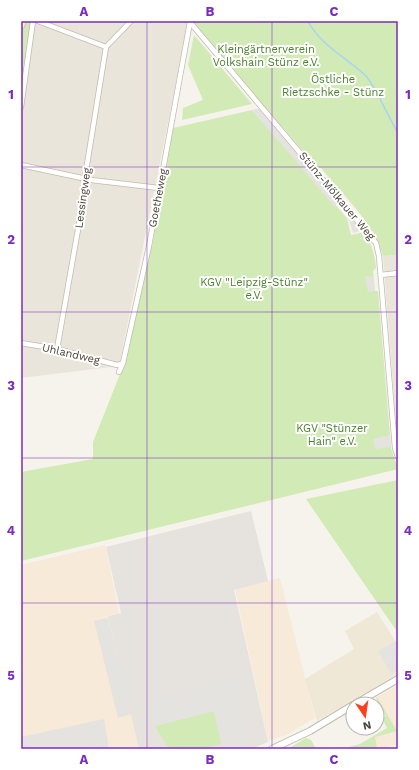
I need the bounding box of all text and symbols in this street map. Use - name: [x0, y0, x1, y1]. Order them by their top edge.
- text: A: [80, 4, 89, 19]
- text: B: [206, 4, 215, 19]
- text: C: [330, 4, 339, 19]
- park label: Kleingärtnerverein Volkshain Stünz e.V.: [213, 43, 319, 69]
- park label: Östliche Rietzschke - Stünz: [282, 72, 384, 99]
- text: 1: [8, 87, 14, 102]
- text: 1: [405, 87, 411, 102]
- street label: Stünz-Mölkauer Weg: [296, 149, 378, 243]
- street label: Lessingweg: [72, 167, 94, 229]
- street label: Goetheweg: [146, 167, 170, 228]
- text: 2: [7, 232, 15, 247]
- text: 2: [404, 232, 412, 247]
- park label: KGV "Leipzig-Stünz" e.V.: [200, 276, 308, 302]
- street label: Uhlandweg: [41, 341, 101, 367]
- text: 3: [7, 378, 15, 393]
- text: 3: [404, 378, 412, 393]
- park label: KGV "Stünzer Hain" e.V.: [296, 422, 368, 448]
- text: 4: [7, 523, 16, 538]
- text: 4: [404, 523, 413, 538]
- text: 5: [7, 668, 15, 683]
- text: 5: [404, 668, 412, 683]
- north arrow: [345, 696, 385, 736]
- text: N: [362, 718, 373, 733]
- text: A: [80, 752, 89, 767]
- text: B: [206, 752, 215, 767]
- text: C: [330, 752, 339, 767]

